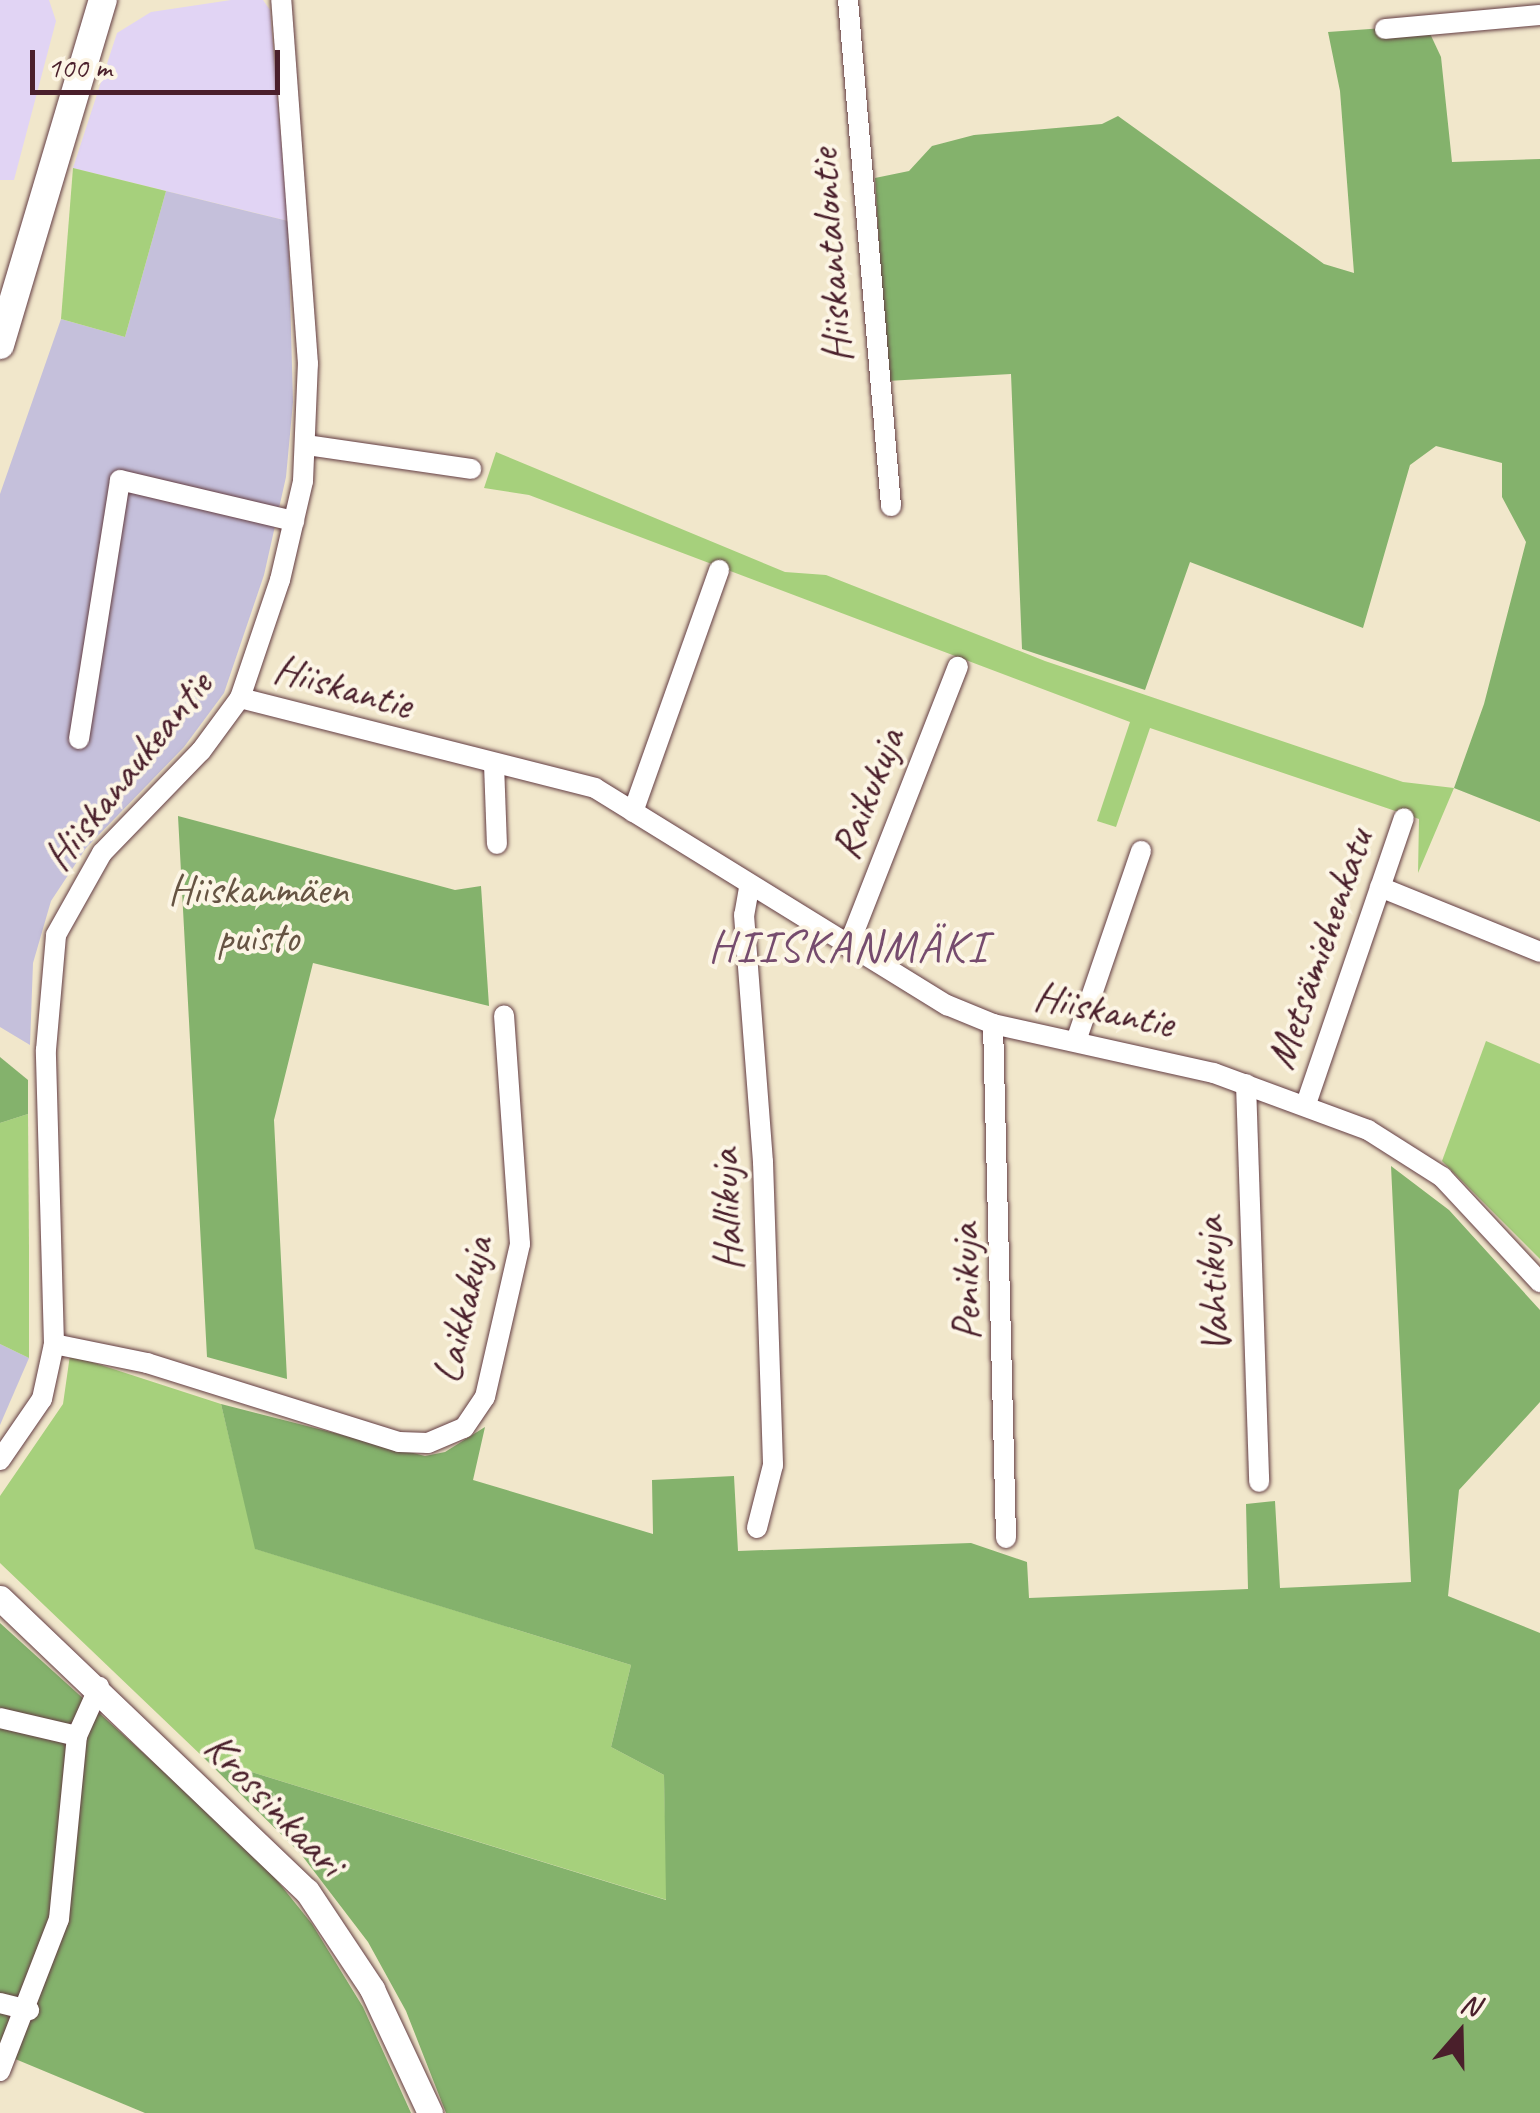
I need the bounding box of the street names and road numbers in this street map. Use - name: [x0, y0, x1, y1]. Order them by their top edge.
- street label: Hiiskantalontie: [798, 147, 864, 365]
- street label: Hiiskantie: [268, 643, 418, 731]
- street label: Hiiskanaukeantie: [33, 661, 223, 881]
- street label: Raikukuja: [820, 722, 916, 866]
- street label: Metsämiehenkatu: [1255, 822, 1385, 1076]
- street label: Hiiskantie: [1030, 971, 1178, 1049]
- street label: Hallikuja: [700, 1148, 754, 1272]
- street label: Vahtikuja: [1184, 1216, 1242, 1354]
- street label: Penikuja: [940, 1223, 992, 1341]
- street label: Laikkakuja: [422, 1232, 504, 1388]
- street label: Krossinkaari: [193, 1723, 355, 1887]

